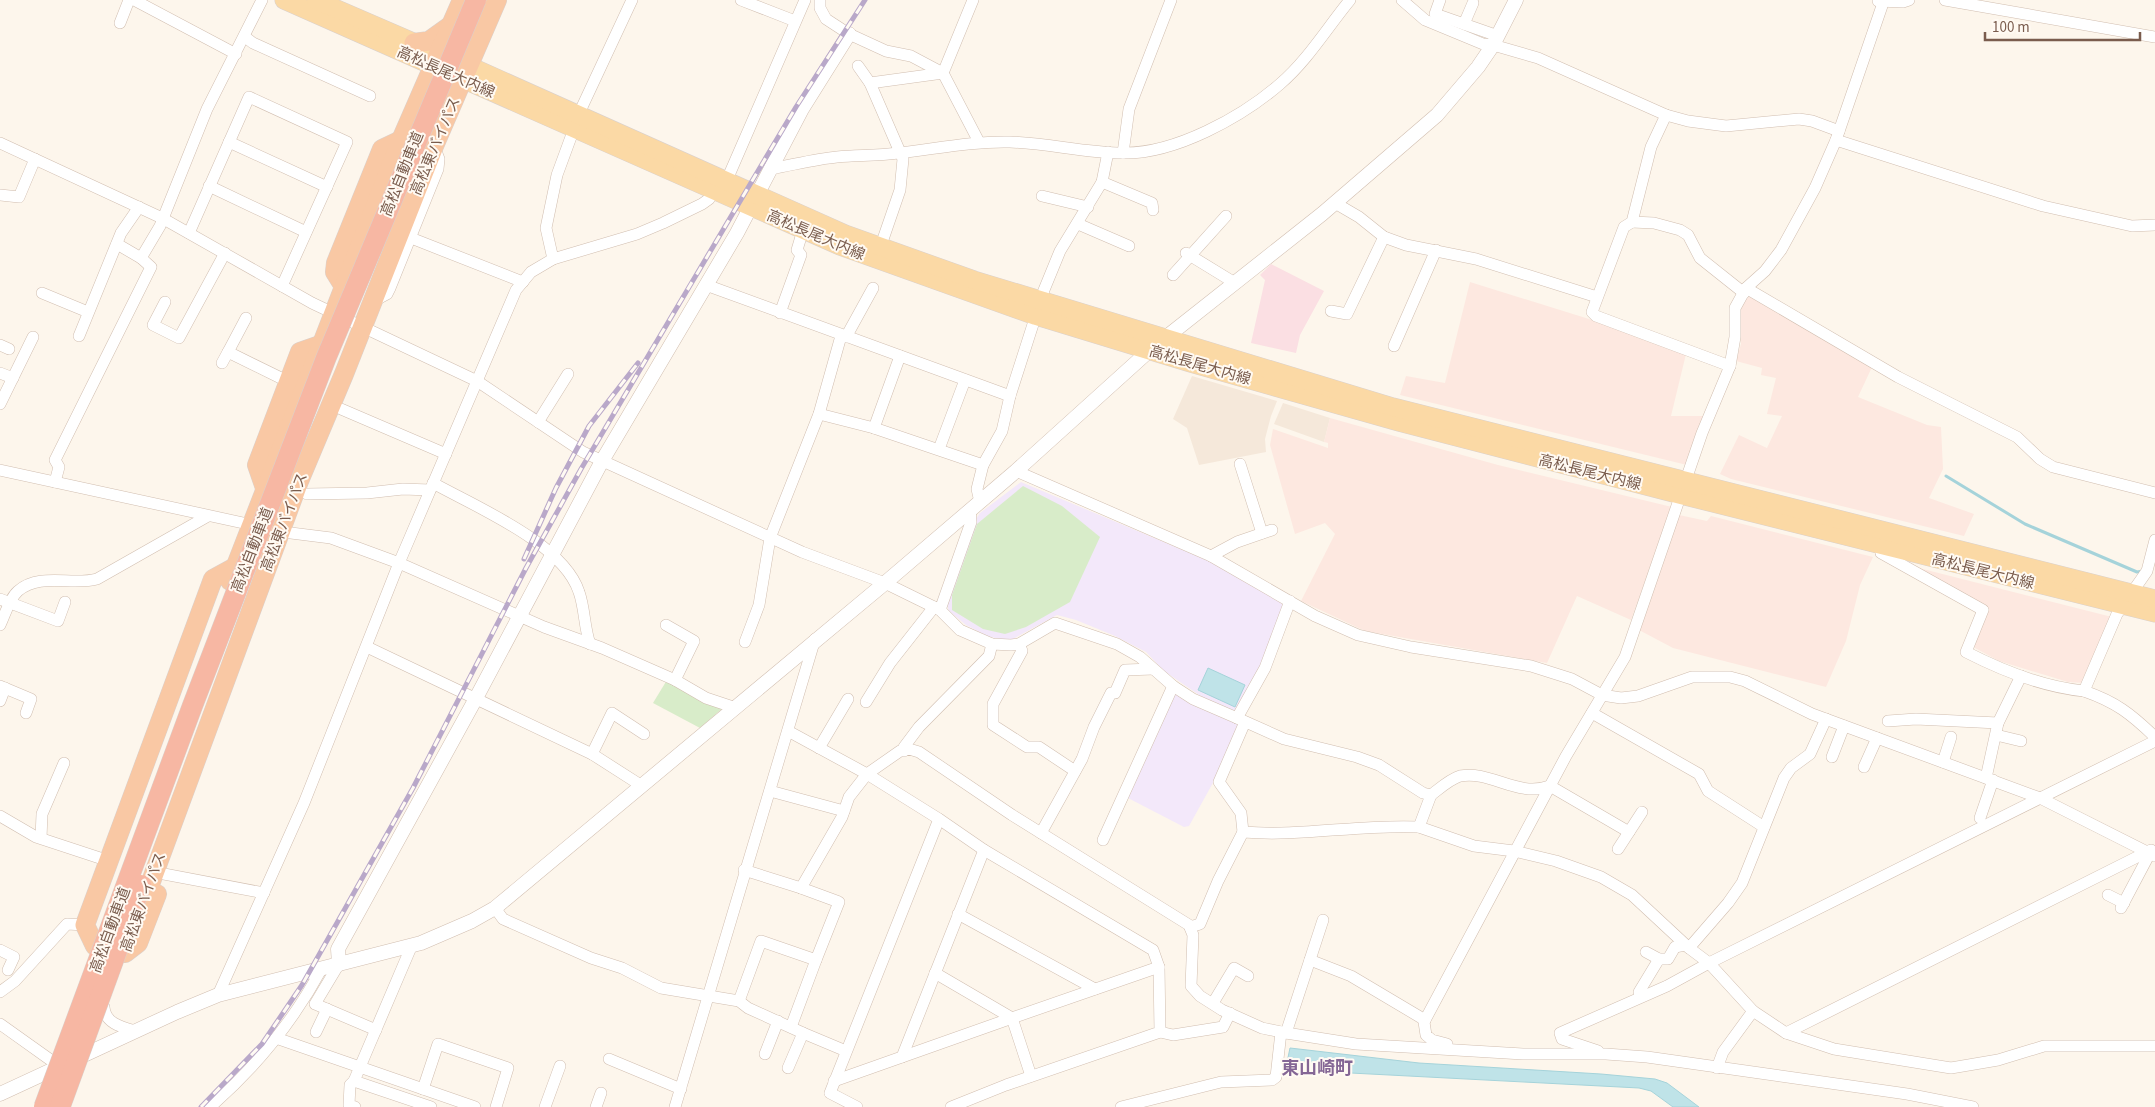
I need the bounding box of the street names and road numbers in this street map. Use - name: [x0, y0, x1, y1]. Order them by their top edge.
- street label: 高松長尾大内線: [394, 42, 498, 103]
- street label: 高松東バイパス: [405, 94, 466, 198]
- street label: 高松自動車道: [376, 129, 429, 220]
- street label: 高松長尾大内線: [763, 205, 868, 266]
- street label: 高松長尾大内線: [1146, 341, 1253, 390]
- street label: 高松長尾大内線: [1536, 450, 1643, 495]
- street label: 高松東バイパス: [256, 470, 313, 575]
- street label: 高松自動車道: [227, 504, 278, 596]
- street label: 高松長尾大内線: [1929, 549, 2036, 594]
- street label: 高松東バイパス: [116, 849, 171, 955]
- street label: 高松自動車道: [85, 884, 136, 976]

